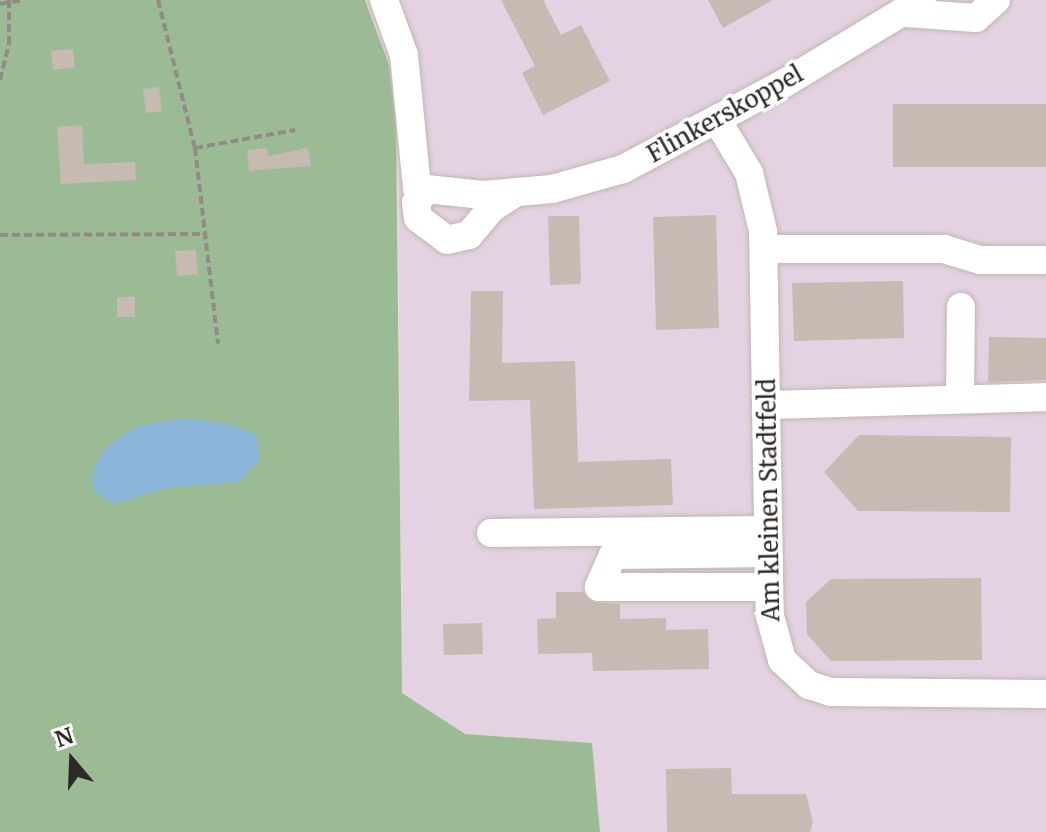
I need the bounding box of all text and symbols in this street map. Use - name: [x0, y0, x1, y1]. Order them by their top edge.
- street label: Flinkerskoppel: [642, 59, 808, 169]
- street label: Am kleinen Stadtfeld: [752, 378, 786, 622]
- north arrow: [32, 720, 112, 800]
- text: N: [51, 721, 77, 753]

